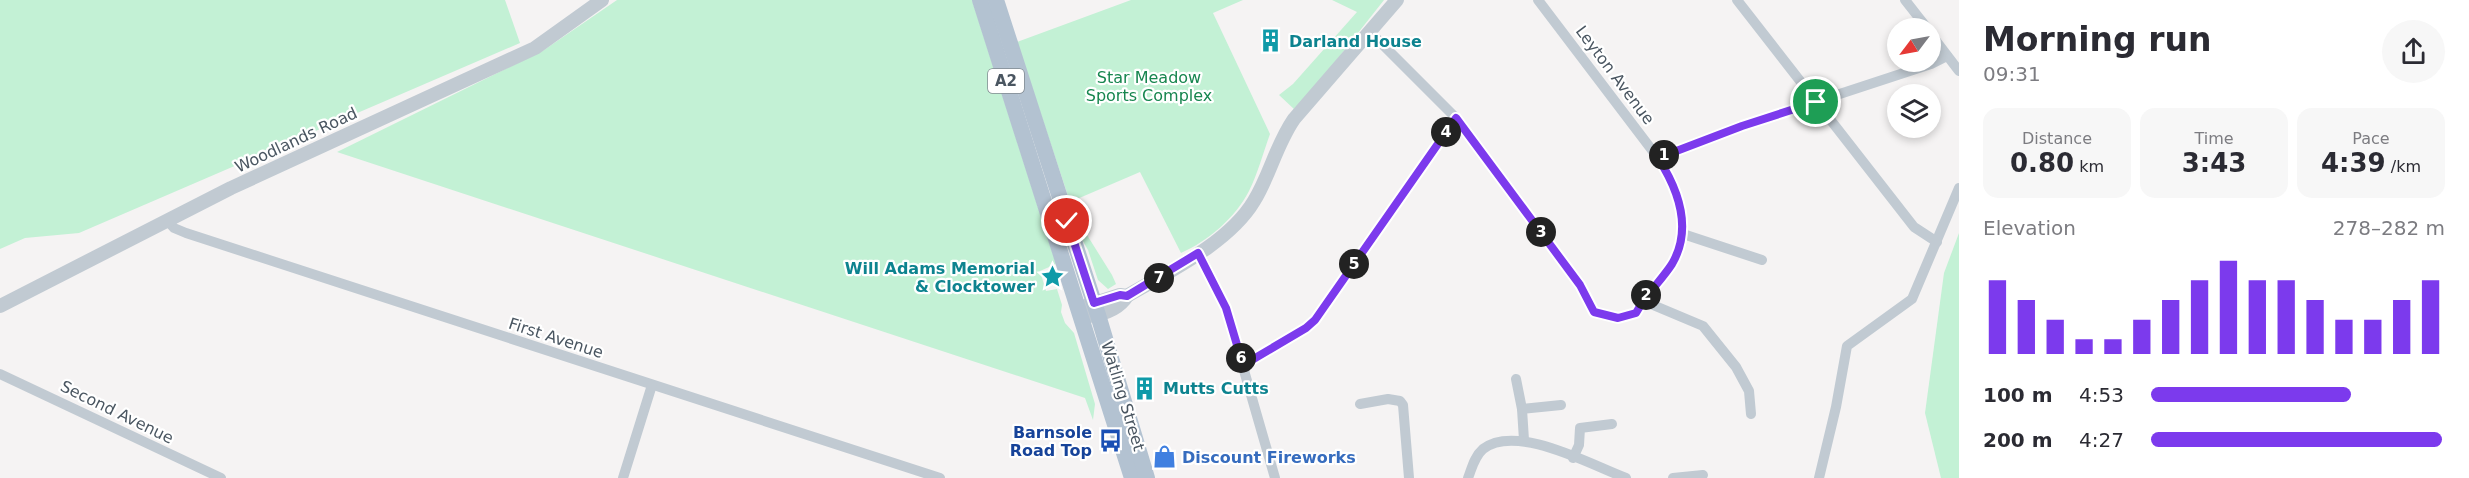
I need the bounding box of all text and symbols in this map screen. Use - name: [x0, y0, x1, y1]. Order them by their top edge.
- north arrow: [1887, 18, 1941, 72]
- map controls: [1887, 18, 1941, 138]
- text: Morning run: [1983, 20, 2211, 59]
- button: share: [2382, 20, 2445, 83]
- street label: Leyton Avenue: [1572, 22, 1658, 128]
- building icon: Darland House: [1258, 28, 1284, 54]
- place label: Darland House: [1289, 32, 1422, 51]
- text: 09:31: [1983, 62, 2041, 86]
- park label: Star Meadow Sports Complex: [1086, 68, 1212, 105]
- road number: A2: [988, 69, 1024, 93]
- pin: [1790, 76, 1841, 127]
- button: layers: [1887, 84, 1941, 138]
- icon: arrive: [1799, 85, 1832, 118]
- street label: Woodlands Road: [232, 103, 360, 177]
- pin: 4: [1431, 117, 1461, 147]
- text: 4: [1440, 122, 1452, 141]
- text: Distance: [2022, 129, 2092, 148]
- text: Time: [2194, 129, 2234, 148]
- text: Pace: [2352, 129, 2390, 148]
- pin: 1: [1649, 140, 1679, 170]
- text: 1: [1658, 145, 1670, 164]
- text: 0.80: [2010, 148, 2074, 178]
- text: 3:43: [2182, 148, 2246, 178]
- text: 4:39: [2321, 148, 2386, 178]
- text: km: [2074, 157, 2104, 176]
- text: /km: [2386, 157, 2421, 176]
- pin: [1041, 195, 1092, 246]
- icon: check: [1050, 204, 1083, 237]
- text: Elevation: [1983, 216, 2076, 240]
- text: 278–282 m: [2333, 216, 2445, 240]
- pin: 3: [1526, 217, 1556, 247]
- text: 3: [1535, 222, 1547, 241]
- pin: 5: [1339, 249, 1369, 279]
- text: 5: [1348, 254, 1360, 273]
- place label: Will Adams Memorial & Clocktower: [845, 259, 1035, 296]
- pin: 7: [1144, 263, 1174, 293]
- place icon: Will Adams Memorial & Clocktower: [1040, 264, 1066, 290]
- text: 7: [1153, 268, 1165, 287]
- pin: 2: [1631, 280, 1661, 310]
- text: 2: [1640, 285, 1652, 304]
- street label: First Avenue: [506, 314, 606, 362]
- street label: Watling Street: [1097, 339, 1149, 453]
- pin: 6: [1226, 343, 1256, 373]
- text: 6: [1235, 348, 1247, 367]
- building icon: Mutts Cutts: [1132, 375, 1158, 401]
- street label: Second Avenue: [57, 376, 177, 448]
- place label: Mutts Cutts: [1163, 379, 1269, 398]
- text: 100 m: [1983, 383, 2053, 407]
- text: 4:53: [2079, 383, 2124, 407]
- place label: Barnsole Road Top: [1010, 423, 1092, 460]
- bus stop icon: Barnsole Road Top: [1097, 428, 1123, 454]
- text: 200 m: [1983, 428, 2053, 452]
- text: 4:27: [2079, 428, 2124, 452]
- shop icon: Discount Fireworks: [1151, 444, 1177, 470]
- place label: Discount Fireworks: [1182, 448, 1356, 467]

